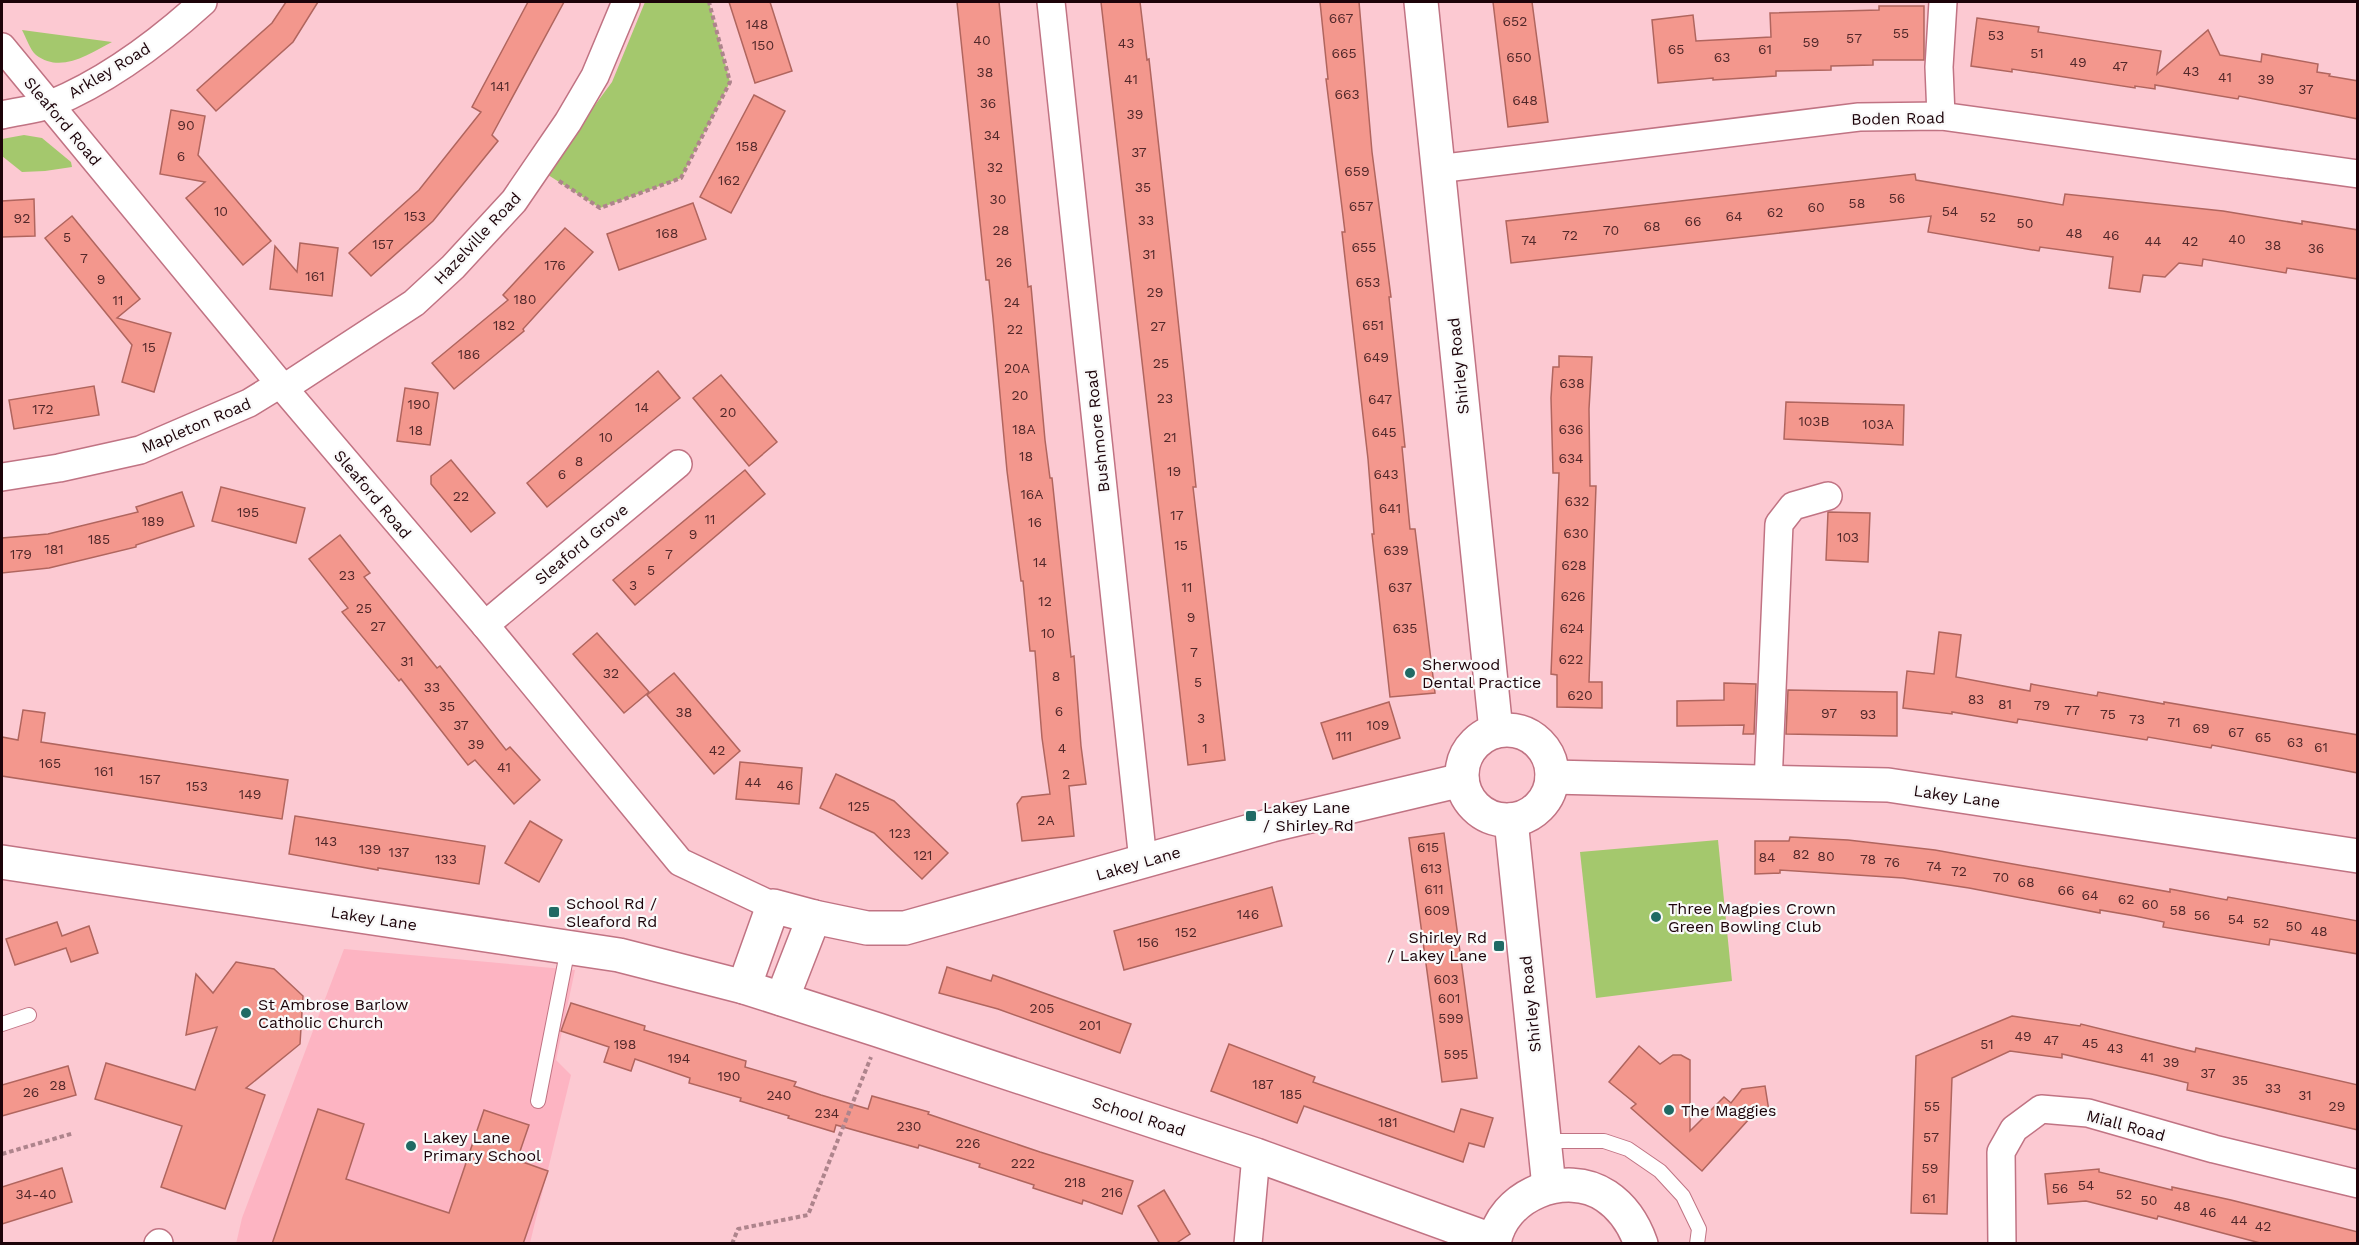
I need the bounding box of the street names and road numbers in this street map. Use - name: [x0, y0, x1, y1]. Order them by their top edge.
- street label: Arkley Road: [65, 39, 154, 102]
- street label: Sleaford Road: [20, 73, 105, 170]
- street label: Boden Road: [1851, 108, 1945, 129]
- street label: Hazelville Road: [430, 188, 525, 288]
- street label: Shirley Road: [1444, 317, 1473, 415]
- street label: Bushmore Road: [1082, 369, 1113, 493]
- street label: Mapleton Road: [139, 394, 254, 457]
- street label: Sleaford Road: [330, 446, 415, 543]
- street label: Sleaford Grove: [531, 500, 632, 589]
- street label: Lakey Lane: [1912, 781, 2001, 812]
- street label: Lakey Lane: [1094, 842, 1183, 885]
- street label: Lakey Lane: [329, 902, 419, 935]
- street label: Shirley Road: [1516, 955, 1545, 1053]
- street label: School Road: [1090, 1092, 1188, 1141]
- street label: Miall Road: [2084, 1106, 2167, 1145]

